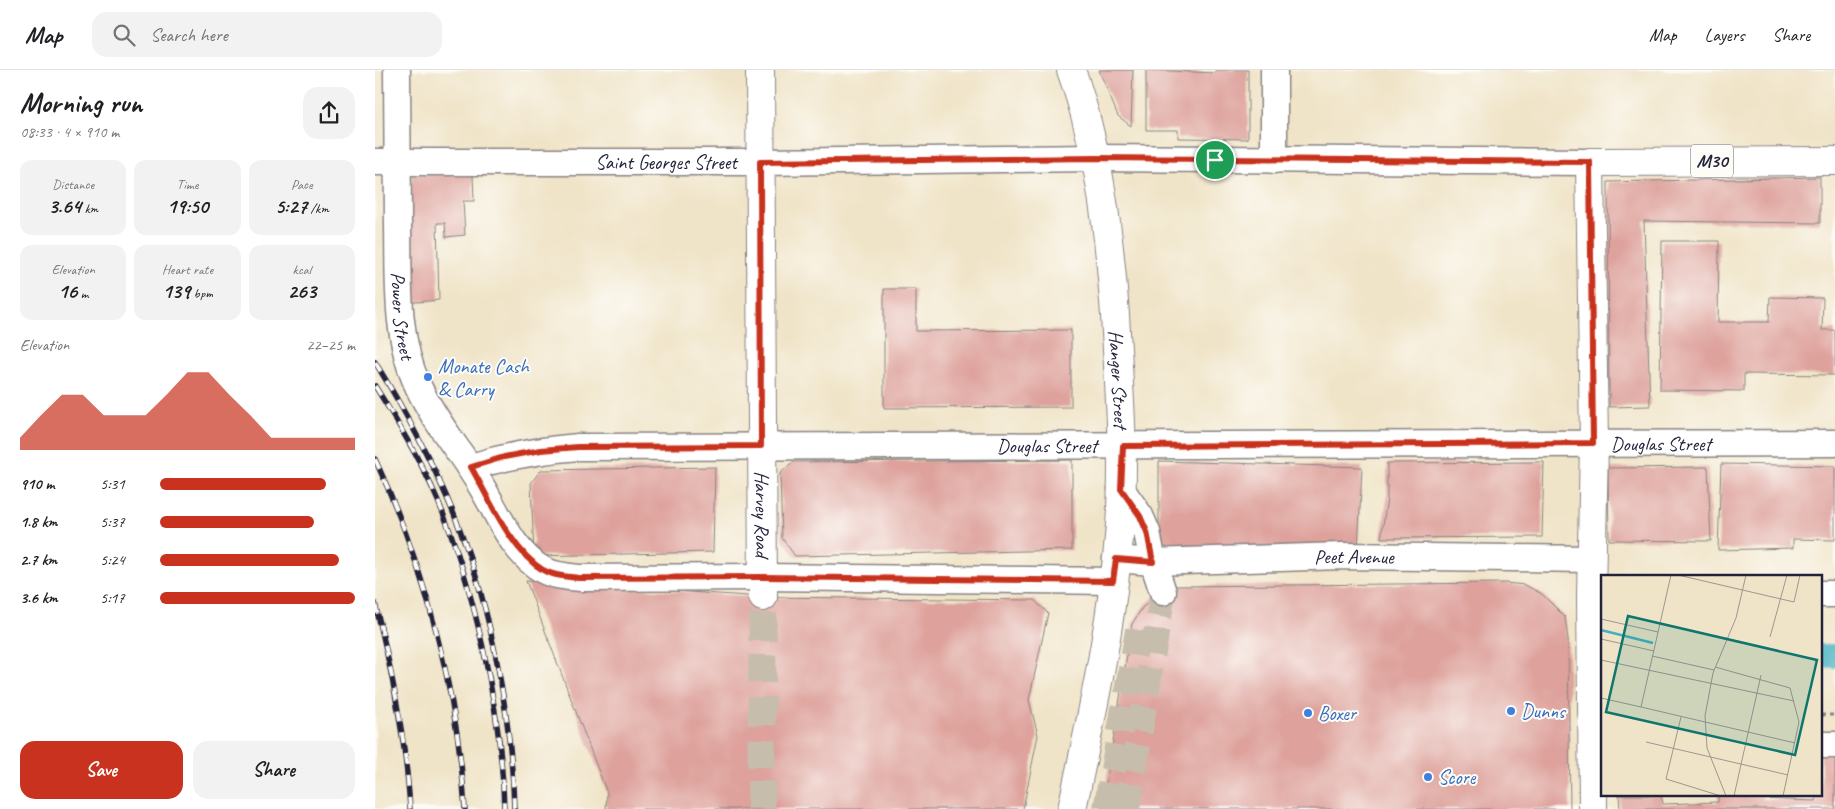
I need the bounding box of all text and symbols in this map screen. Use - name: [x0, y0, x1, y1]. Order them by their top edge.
- search box: [92, 12, 442, 57]
- text: Map: [25, 20, 62, 50]
- icon: search: [110, 21, 138, 49]
- text: Search here: [150, 23, 228, 47]
- text: Map: [1649, 24, 1677, 46]
- text: Layers: [1705, 24, 1744, 46]
- text: Share: [1772, 24, 1810, 46]
- text: Morning run: [20, 85, 142, 120]
- button: share: [303, 87, 355, 139]
- text: 08:33 · 4 × 910 m: [20, 122, 119, 142]
- pin: [1194, 139, 1236, 181]
- road number: M30: [1691, 144, 1733, 178]
- icon: arrive: [1201, 146, 1229, 174]
- street label: Saint Georges Street: [595, 150, 739, 175]
- text: Distance: [52, 176, 94, 193]
- text: Time: [177, 176, 198, 193]
- text: Pace: [291, 176, 313, 193]
- text: 3.64: [48, 193, 81, 219]
- text: 19:50: [167, 193, 208, 219]
- text: 5:27: [275, 193, 307, 219]
- text: km: [81, 200, 98, 217]
- text: /km: [307, 200, 329, 217]
- text: Elevation: [52, 261, 95, 278]
- text: Heart rate: [162, 261, 213, 278]
- text: kcal: [293, 261, 311, 278]
- street label: Power Street: [386, 272, 421, 364]
- text: 16: [58, 278, 77, 304]
- text: 139: [162, 278, 190, 304]
- text: 263: [287, 278, 316, 304]
- text: m: [77, 285, 88, 302]
- text: bpm: [190, 285, 213, 302]
- street label: Hanger Street: [1103, 329, 1134, 432]
- text: Elevation: [20, 335, 69, 355]
- text: 22–25 m: [306, 335, 355, 355]
- place label: Monate Cash & Carry: [438, 354, 530, 402]
- marker: Monate Cash & Carry: [422, 371, 434, 383]
- street label: Douglas Street: [1611, 431, 1714, 456]
- street label: Douglas Street: [997, 433, 1100, 458]
- street label: Harvey Road: [750, 471, 775, 560]
- text: 910 m: [20, 474, 54, 494]
- text: 5:31: [100, 474, 125, 494]
- text: 1.8 km: [20, 512, 57, 532]
- text: 5:37: [100, 512, 125, 532]
- street label: Peet Avenue: [1314, 543, 1395, 569]
- text: 2.7 km: [20, 550, 57, 570]
- text: 5:24: [100, 550, 125, 570]
- inset map: [1601, 575, 1823, 796]
- text: 3.6 km: [20, 588, 58, 608]
- text: 5:17: [100, 588, 125, 608]
- place label: Dunns: [1521, 699, 1567, 724]
- place label: Boxer: [1318, 701, 1358, 726]
- marker: Dunns: [1505, 705, 1517, 717]
- marker: Boxer: [1302, 707, 1314, 719]
- button: Save: [20, 741, 183, 799]
- button: Share: [193, 741, 355, 799]
- place label: Score: [1438, 765, 1477, 790]
- marker: Score: [1422, 771, 1434, 783]

